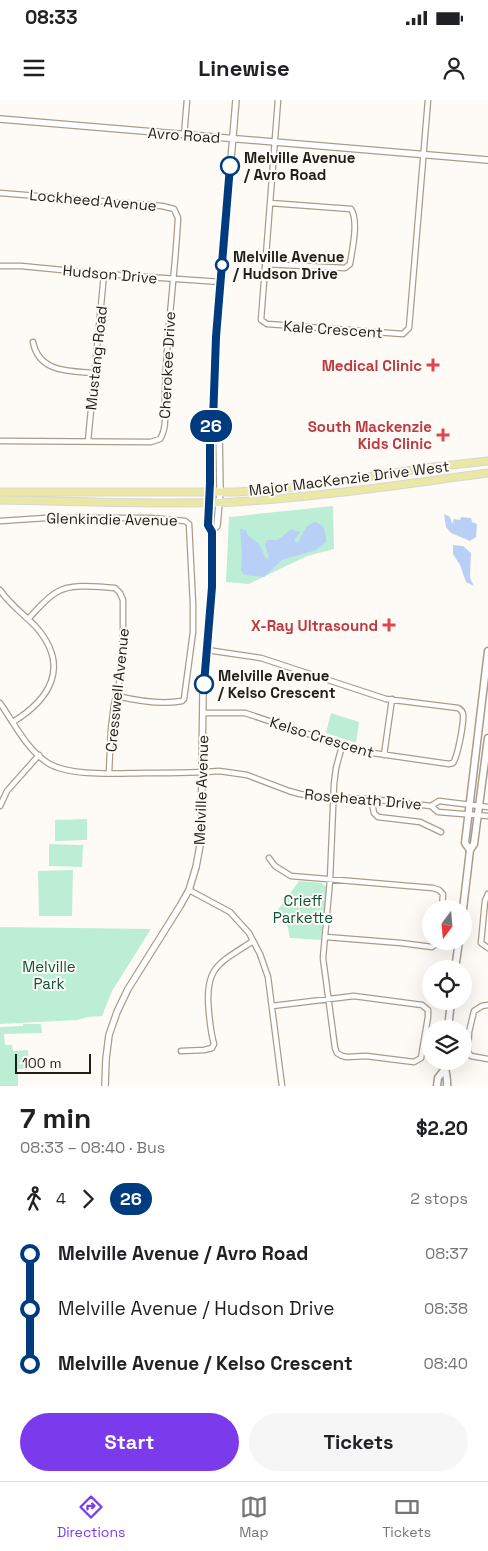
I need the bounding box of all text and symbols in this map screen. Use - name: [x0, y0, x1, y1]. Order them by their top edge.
- text: 08:33: [25, 5, 77, 30]
- icon: menu: [20, 54, 48, 82]
- text: Linewise: [198, 54, 290, 82]
- icon: person: [440, 54, 468, 82]
- street label: Avro Road: [147, 123, 221, 147]
- place label: Melville Avenue / Avro Road: [243, 148, 356, 184]
- marker: Melville Avenue / Avro Road: [220, 156, 240, 176]
- street label: Lockheed Avenue: [29, 185, 158, 215]
- place label: Melville Avenue / Hudson Drive: [232, 247, 345, 283]
- marker: Melville Avenue / Hudson Drive: [215, 258, 229, 272]
- street label: Hudson Drive: [62, 260, 158, 288]
- street label: Mustang Road: [81, 305, 111, 411]
- street label: Cherokee Drive: [155, 311, 179, 419]
- street label: Kale Crescent: [283, 316, 383, 342]
- place label: Medical Clinic: [322, 356, 422, 375]
- marker: Medical Clinic: [426, 358, 440, 372]
- line badge: 26: [188, 410, 234, 442]
- text: 26: [200, 414, 222, 437]
- place label: South Mackenzie Kids Clinic: [308, 417, 432, 453]
- marker: South Mackenzie Kids Clinic: [436, 428, 450, 442]
- street label: Major MacKenzie Drive West: [248, 456, 450, 500]
- street label: Glenkindie Avenue: [46, 508, 178, 530]
- place label: X-Ray Ultrasound: [251, 616, 378, 635]
- marker: X-Ray Ultrasound: [382, 618, 396, 632]
- street label: Cresswell Avenue: [101, 627, 133, 753]
- place label: Melville Avenue / Kelso Crescent: [217, 666, 336, 702]
- marker: Melville Avenue / Kelso Crescent: [194, 674, 214, 694]
- street label: Kelso Crescent: [268, 712, 376, 762]
- street label: Melville Avenue: [190, 735, 212, 845]
- street label: Roseheath Drive: [304, 784, 423, 814]
- park label: Crieff Parkette: [273, 891, 333, 927]
- north arrow: [422, 900, 472, 950]
- map controls: [422, 900, 472, 1070]
- park label: Melville Park: [22, 957, 76, 993]
- button: locate: [422, 960, 472, 1010]
- button: layers: [422, 1020, 472, 1070]
- scale bar: [15, 1051, 91, 1074]
- text: 100 m: [22, 1054, 61, 1072]
- text: 7 min: [20, 1100, 91, 1136]
- text: $2.20: [416, 1116, 468, 1141]
- text: 08:33 – 08:40 · Bus: [20, 1137, 165, 1158]
- icon: walk: [20, 1185, 48, 1213]
- icon: forward: [74, 1185, 102, 1213]
- text: 26: [120, 1187, 142, 1210]
- text: 4: [56, 1188, 66, 1209]
- text: 2 stops: [410, 1188, 468, 1209]
- text: Melville Avenue / Avro Road: [58, 1241, 308, 1266]
- text: 08:37: [425, 1243, 468, 1264]
- text: Melville Avenue / Hudson Drive: [58, 1296, 334, 1321]
- text: 08:38: [424, 1298, 468, 1319]
- text: Melville Avenue / Kelso Crescent: [58, 1351, 353, 1376]
- text: 08:40: [423, 1353, 468, 1374]
- button: Start: [20, 1413, 239, 1471]
- button: Tickets: [249, 1413, 468, 1471]
- tab: Directions: [57, 1493, 125, 1541]
- tab: Map: [239, 1493, 268, 1541]
- tab: Tickets: [382, 1493, 431, 1541]

